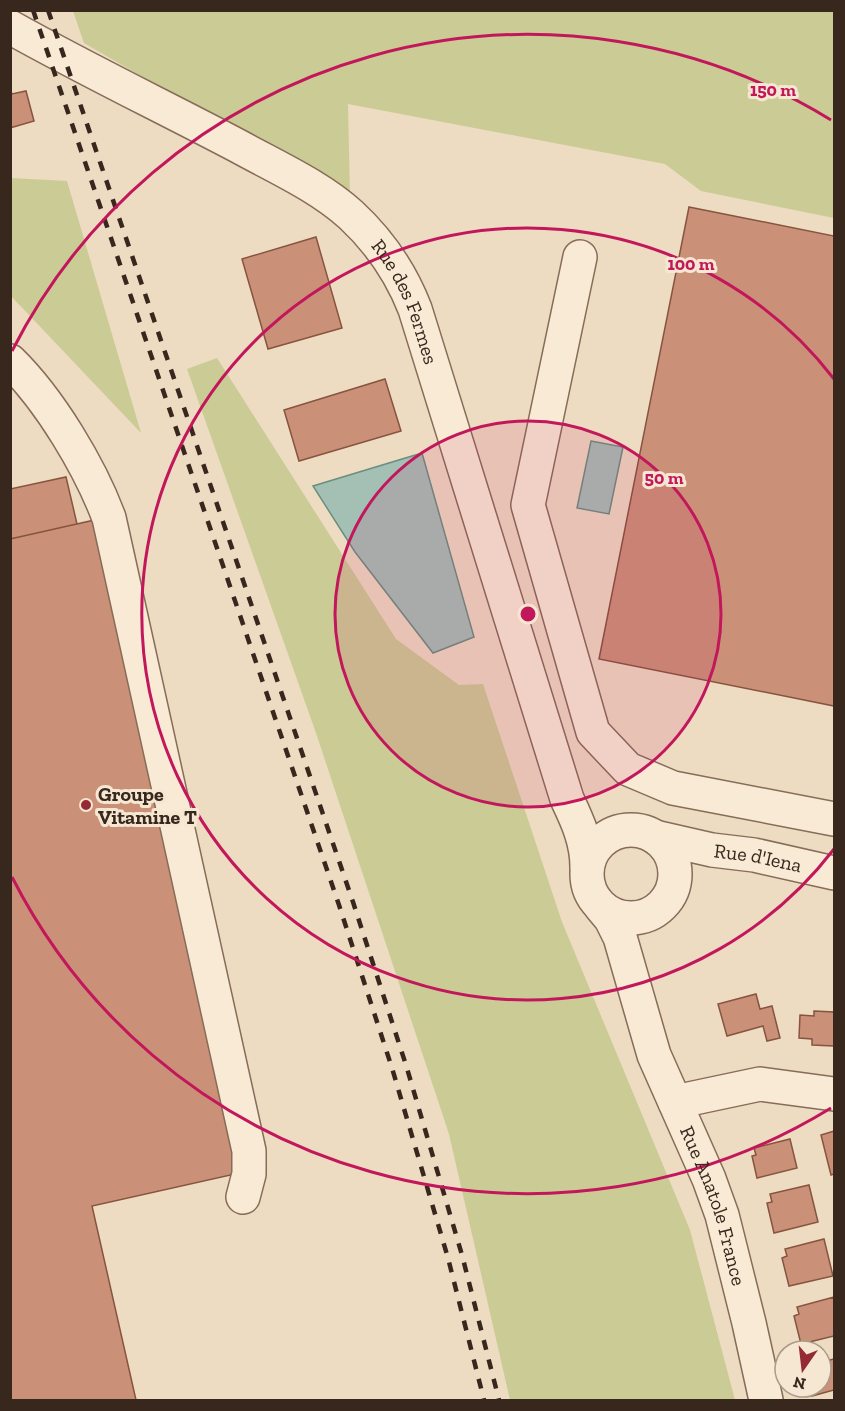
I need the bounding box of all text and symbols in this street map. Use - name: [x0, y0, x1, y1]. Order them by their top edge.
- text: 150 m: [750, 79, 796, 101]
- street label: Rue des Fermes: [366, 234, 443, 367]
- text: 100 m: [667, 253, 715, 275]
- text: 50 m: [645, 467, 684, 489]
- centre of rings: [518, 604, 538, 624]
- place label: Groupe Vitamine T: [98, 782, 197, 829]
- marker: Groupe Vitamine T: [79, 798, 93, 812]
- street label: Rue d'Iena: [713, 838, 804, 877]
- street label: Rue Anatole France: [675, 1122, 751, 1288]
- north arrow: [773, 1339, 833, 1399]
- text: N: [791, 1372, 808, 1394]

